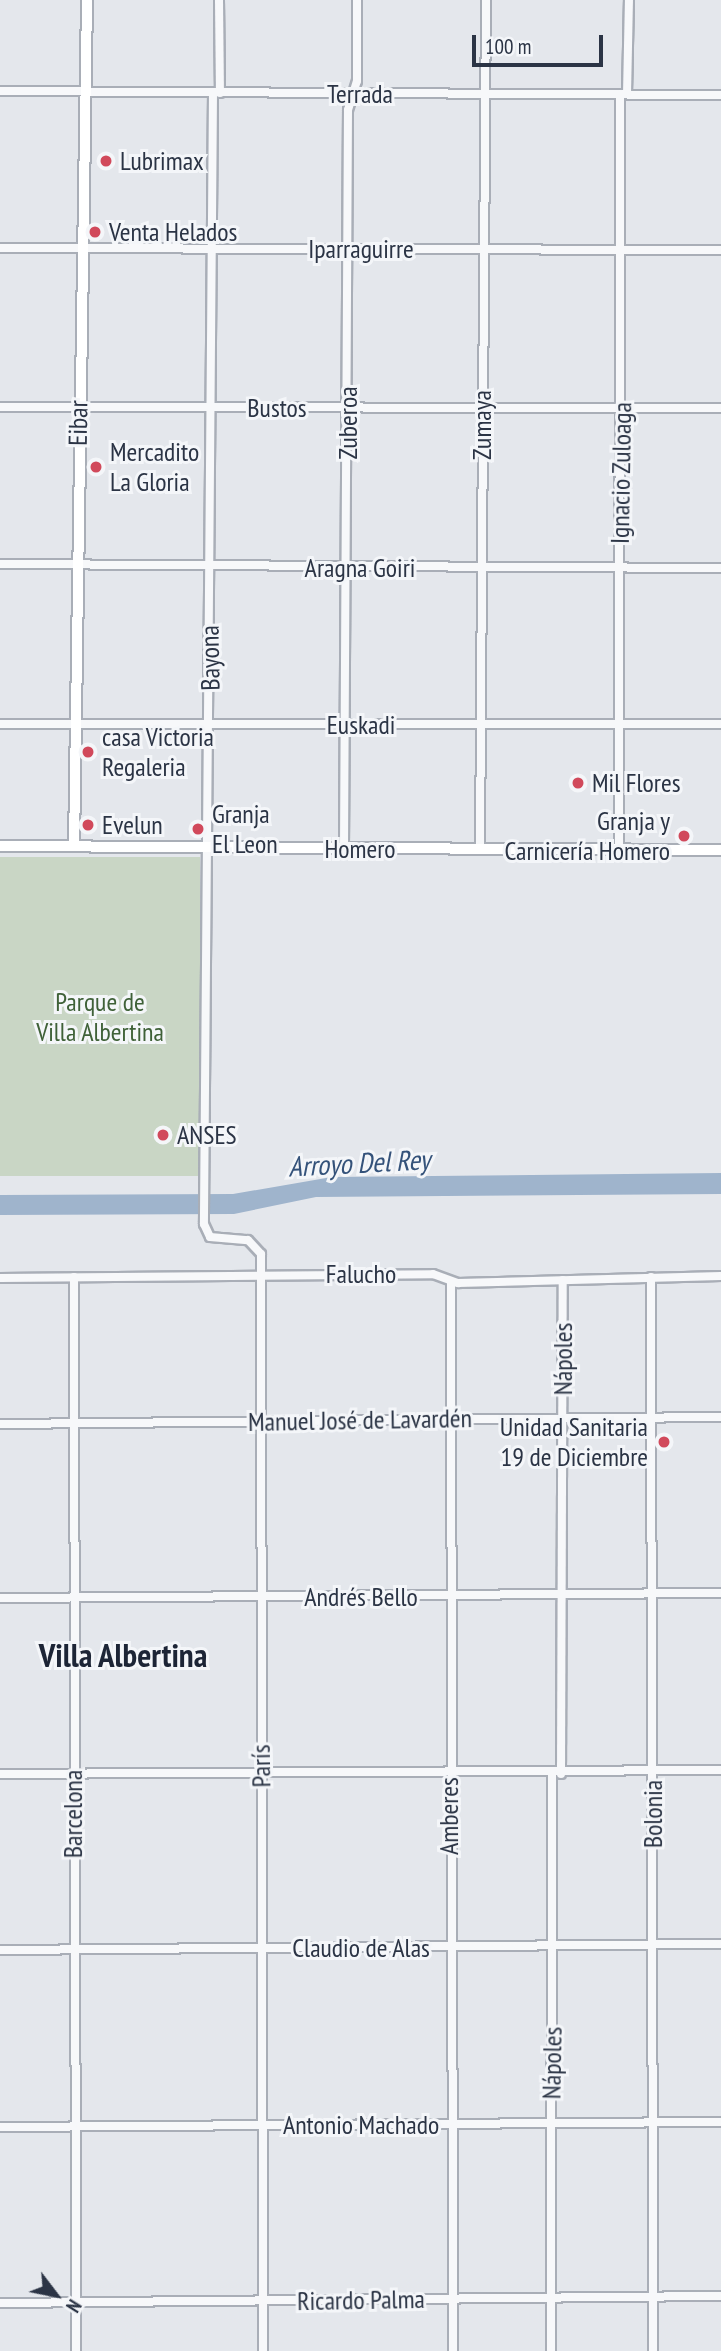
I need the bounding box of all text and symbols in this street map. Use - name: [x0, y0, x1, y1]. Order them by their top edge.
- scale bar: [476, 21, 607, 65]
- text: 100 m: [485, 33, 531, 60]
- street label: Terrada: [327, 78, 393, 110]
- place label: Lubrimax: [120, 145, 204, 177]
- marker: Lubrimax: [98, 153, 114, 169]
- place label: Venta Helados: [109, 216, 237, 248]
- marker: Venta Helados: [87, 224, 103, 240]
- street label: Iparraguirre: [308, 233, 414, 265]
- street label: Zuberoa: [332, 386, 364, 460]
- street label: Zumaya: [466, 390, 498, 460]
- street label: Bustos: [247, 392, 307, 424]
- street label: Eibar: [62, 400, 94, 446]
- street label: Ignacio Zuloaga: [604, 402, 638, 544]
- place label: Mercadito La Gloria: [110, 436, 199, 498]
- marker: Mercadito La Gloria: [88, 459, 104, 475]
- street label: Aragna Goiri: [305, 552, 415, 584]
- street label: Bayona: [194, 625, 226, 691]
- street label: Euskadi: [327, 709, 395, 741]
- place label: casa Victoria Regaleria: [102, 721, 215, 782]
- marker: casa Victoria Regaleria: [80, 744, 96, 760]
- place label: Mil Flores: [592, 767, 680, 799]
- marker: Mil Flores: [570, 775, 586, 791]
- place label: Granja El Leon: [212, 798, 278, 860]
- place label: Granja y Carnicería Homero: [504, 805, 670, 866]
- place label: Evelun: [102, 809, 163, 841]
- marker: Evelun: [80, 817, 96, 833]
- marker: Granja El Leon: [190, 821, 206, 837]
- marker: Granja y Carnicería Homero: [676, 828, 692, 844]
- street label: Homero: [324, 833, 396, 865]
- park label: Parque de Villa Albertina: [36, 986, 164, 1048]
- place label: ANSES: [177, 1119, 237, 1151]
- marker: ANSES: [155, 1127, 171, 1143]
- water label: Arroyo Del Rey: [287, 1143, 431, 1183]
- street label: Falucho: [326, 1258, 396, 1290]
- street label: Nápoles: [547, 1323, 579, 1395]
- street label: Manuel José de Lavardén: [248, 1402, 472, 1438]
- place label: Unidad Sanitaria 19 de Diciembre: [500, 1411, 648, 1472]
- marker: Unidad Sanitaria 19 de Diciembre: [654, 1432, 674, 1452]
- street label: Andrés Bello: [304, 1581, 418, 1613]
- district label: Villa Albertina: [38, 1635, 208, 1675]
- street label: París: [245, 1744, 277, 1788]
- street label: Barcelona: [57, 1770, 89, 1858]
- street label: Amberes: [433, 1777, 465, 1855]
- street label: Bolonia: [637, 1780, 669, 1848]
- street label: Claudio de Alas: [292, 1932, 430, 1964]
- street label: Nápoles: [536, 2026, 568, 2100]
- street label: Antonio Machado: [283, 2109, 439, 2141]
- north arrow: [21, 2260, 91, 2330]
- street label: Ricardo Palma: [297, 2283, 425, 2317]
- text: N: [61, 2295, 87, 2317]

